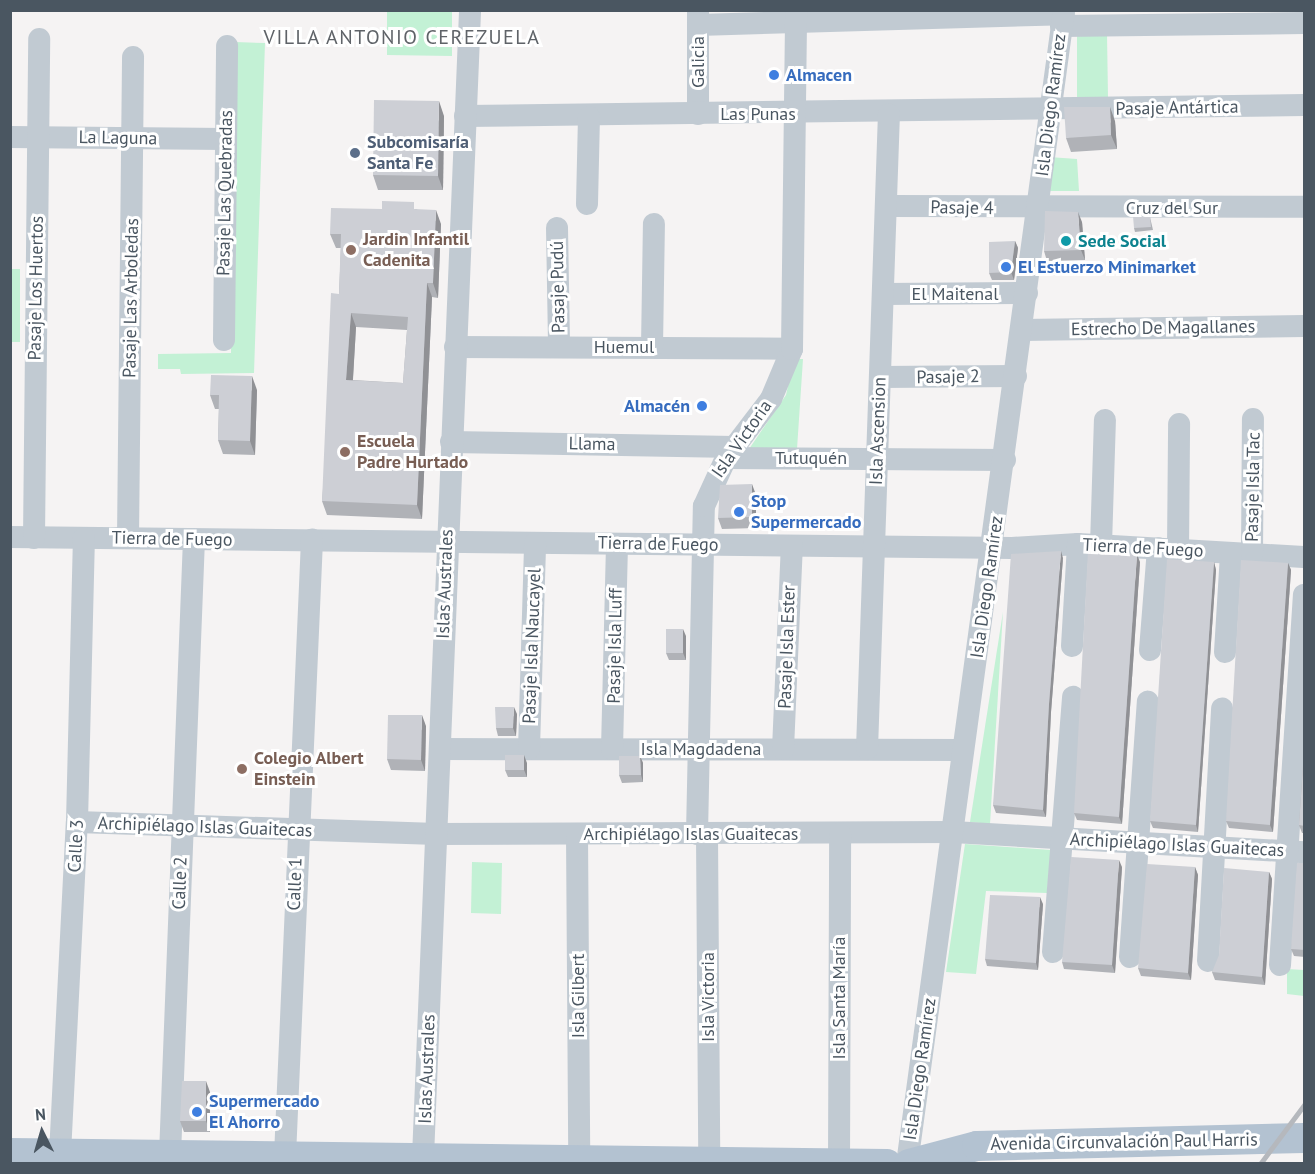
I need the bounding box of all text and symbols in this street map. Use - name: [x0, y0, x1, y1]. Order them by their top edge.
- district label: VILLA ANTONIO CEREZUELA: [263, 25, 541, 49]
- street label: Isla Diego Ramírez: [1032, 32, 1070, 178]
- street label: Galicia: [687, 36, 709, 88]
- place label: Almacen: [786, 64, 852, 86]
- marker: Almacen: [767, 68, 781, 82]
- street label: Pasaje Antártica: [1115, 96, 1239, 120]
- street label: Las Punas: [720, 103, 796, 125]
- street label: Pasaje Las Quebradas: [213, 110, 237, 276]
- street label: La Laguna: [78, 127, 158, 149]
- place label: Subcomisaría Santa Fe: [367, 132, 469, 174]
- marker: Subcomisaría Santa Fe: [348, 146, 362, 160]
- street label: Pasaje 4: [930, 197, 994, 219]
- street label: Cruz del Sur: [1126, 197, 1218, 219]
- street label: Pasaje Los Huertos: [24, 216, 48, 360]
- street label: Pasaje Las Arboledas: [119, 218, 143, 378]
- place label: Jardin Infantil Cadenita: [363, 229, 469, 272]
- place label: Sede Social: [1078, 230, 1166, 252]
- marker: Sede Social: [1059, 234, 1073, 248]
- street label: Pasaje Pudú: [546, 241, 570, 333]
- marker: Jardin Infantil Cadenita: [344, 243, 358, 257]
- place label: El Estuerzo Minimarket: [1018, 256, 1196, 278]
- marker: El Estuerzo Minimarket: [999, 260, 1013, 274]
- street label: El Maitenal: [912, 283, 998, 305]
- street label: Estrecho De Magallanes: [1071, 316, 1255, 340]
- street label: Huemul: [594, 336, 654, 358]
- street label: Pasaje 2: [916, 366, 980, 388]
- street label: Isla Ascension: [865, 376, 891, 486]
- place label: Almacén: [624, 395, 690, 417]
- street label: Isla Victoria: [707, 396, 777, 482]
- marker: Almacén: [695, 399, 709, 413]
- place label: Escuela Padre Hurtado: [357, 431, 468, 474]
- street label: Pasaje Isla Tac: [1241, 432, 1265, 542]
- street label: Llama: [568, 433, 616, 455]
- marker: Escuela Padre Hurtado: [338, 445, 352, 459]
- street label: Tutuquén: [775, 447, 847, 469]
- place label: Stop Supermercado: [751, 491, 861, 534]
- marker: Stop Supermercado: [732, 505, 746, 519]
- street label: Isla Diego Ramírez: [966, 514, 1008, 660]
- street label: Tierra de Fuego: [111, 527, 233, 551]
- street label: Islas Australes: [432, 528, 458, 640]
- street label: Tierra de Fuego: [597, 532, 719, 556]
- street label: Tierra de Fuego: [1082, 534, 1204, 562]
- street label: Pasaje Isla Naucayel: [518, 568, 546, 724]
- street label: Pasaje Isla Ester: [774, 585, 800, 709]
- street label: Pasaje Isla Luff: [603, 588, 627, 704]
- street label: Isla Magdadena: [641, 738, 761, 760]
- place label: Colegio Albert Einstein: [254, 748, 364, 790]
- marker: Colegio Albert Einstein: [235, 762, 249, 776]
- street label: Archipiélago Islas Guaitecas: [97, 812, 313, 842]
- street label: Calle 3: [64, 819, 88, 873]
- street label: Archipiélago Islas Guaitecas: [584, 823, 798, 845]
- street label: Archipiélago Islas Guaitecas: [1069, 829, 1285, 861]
- street label: Calle 2: [168, 856, 192, 910]
- street label: Calle 1: [283, 857, 307, 911]
- street label: Isla Santa María: [828, 936, 850, 1060]
- street label: Isla Victoria: [697, 952, 719, 1042]
- street label: Isla Gilbert: [567, 954, 589, 1038]
- street label: Isla Diego Ramírez: [899, 996, 941, 1142]
- street label: Islas Australes: [414, 1013, 440, 1125]
- place label: Supermercado El Ahorro: [209, 1091, 319, 1134]
- north arrow: [12, 1102, 72, 1162]
- text: N: [34, 1104, 47, 1124]
- marker: Supermercado El Ahorro: [190, 1105, 204, 1119]
- street label: Avenida Circunvalación Paul Harris: [990, 1129, 1258, 1155]

